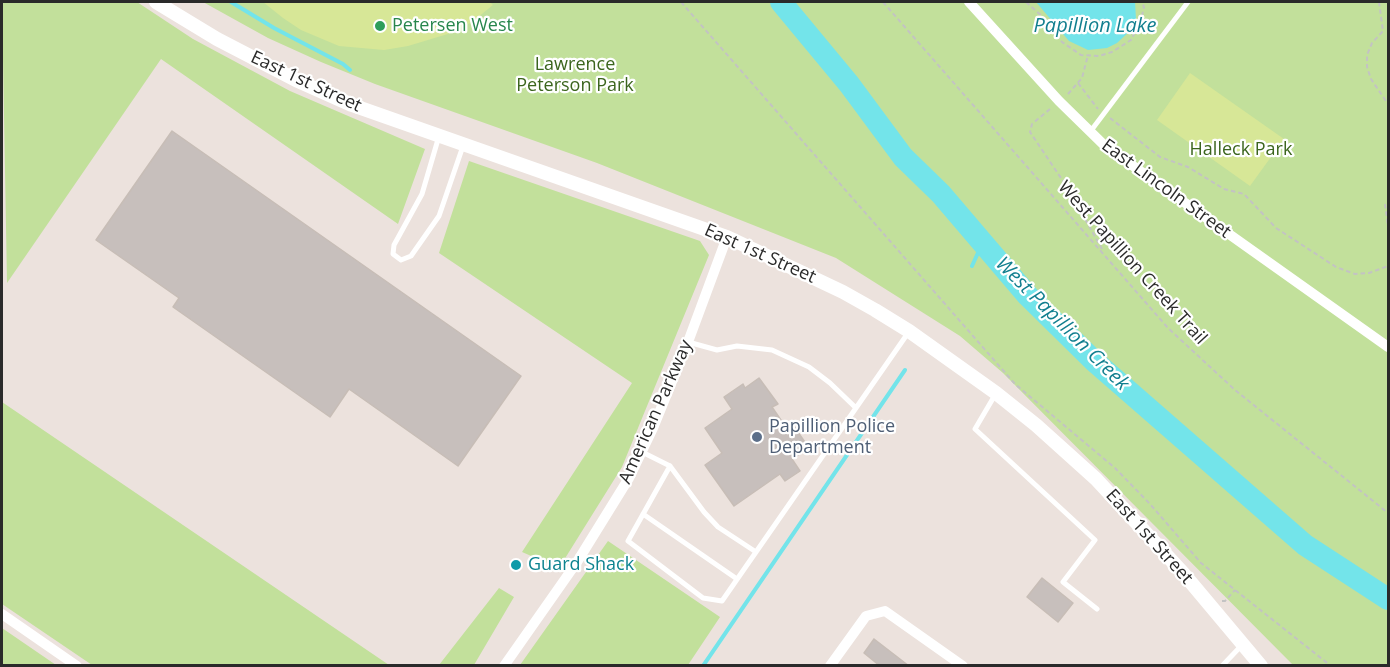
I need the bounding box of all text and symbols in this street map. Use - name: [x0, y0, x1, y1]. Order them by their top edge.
- water label: Papillion Lake: [1034, 14, 1156, 38]
- place label: Petersen West: [392, 15, 513, 37]
- marker: Petersen West: [373, 19, 387, 33]
- street label: East 1st Street: [247, 47, 365, 117]
- park label: Lawrence Peterson Park: [516, 54, 634, 97]
- street label: East Lincoln Street: [1097, 135, 1235, 243]
- park label: Halleck Park: [1190, 139, 1292, 161]
- street label: West Papillion Creek Trail: [1053, 177, 1211, 349]
- street label: East 1st Street: [701, 220, 819, 288]
- water label: West Papillion Creek: [990, 252, 1134, 396]
- street label: American Parkway: [615, 337, 697, 487]
- place label: Papillion Police Department: [769, 416, 895, 458]
- marker: Papillion Police Department: [750, 430, 764, 444]
- street label: East 1st Street: [1101, 485, 1197, 589]
- place label: Guard Shack: [528, 554, 634, 576]
- marker: Guard Shack: [509, 558, 523, 572]

